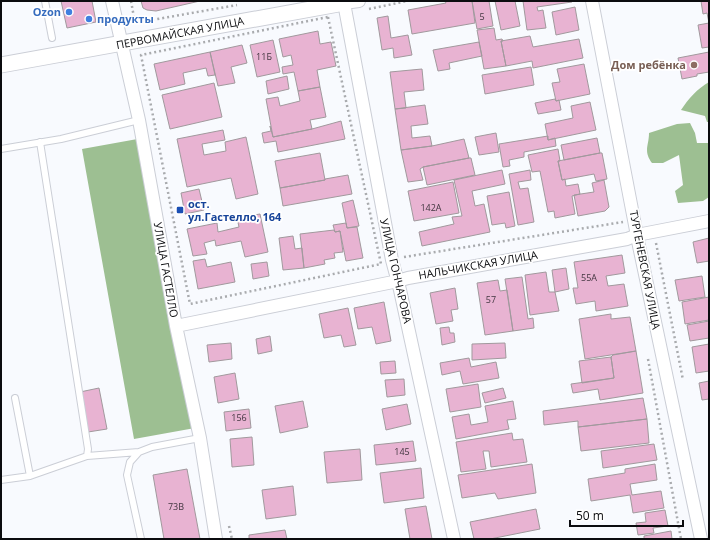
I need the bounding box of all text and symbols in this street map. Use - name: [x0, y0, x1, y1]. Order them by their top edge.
- place label: Ozon: [33, 4, 61, 19]
- marker: Ozon: [64, 7, 74, 17]
- house number: 5: [479, 10, 485, 23]
- place label: продукты: [97, 11, 154, 26]
- street label: ПЕРВОМАЙСКАЯ УЛИЦА: [115, 13, 245, 52]
- marker: продукты: [84, 14, 94, 24]
- house number: 11Б: [256, 50, 272, 63]
- place label: Дом ребёнка: [611, 57, 686, 72]
- marker: Дом ребёнка: [689, 60, 699, 70]
- place label: ост. ул.Гастелло, 164: [188, 196, 282, 224]
- house number: 142А: [420, 201, 442, 214]
- marker: ост. ул.Гастелло, 164: [175, 205, 185, 215]
- street label: ТУРГЕНЕВСКАЯ УЛИЦА: [627, 209, 664, 331]
- street label: УЛИЦА ГОНЧАРОВА: [377, 217, 416, 325]
- street label: УЛИЦА ГАСТЕЛЛО: [151, 221, 182, 319]
- street label: НАЛЬЧИКСКАЯ УЛИЦА: [417, 247, 539, 282]
- house number: 55А: [581, 271, 597, 284]
- house number: 57: [486, 293, 496, 306]
- house number: 156: [231, 411, 247, 424]
- house number: 145: [394, 445, 410, 458]
- house number: 73В: [168, 500, 184, 513]
- scale bar: [570, 502, 683, 528]
- text: 50 m: [576, 507, 604, 524]

